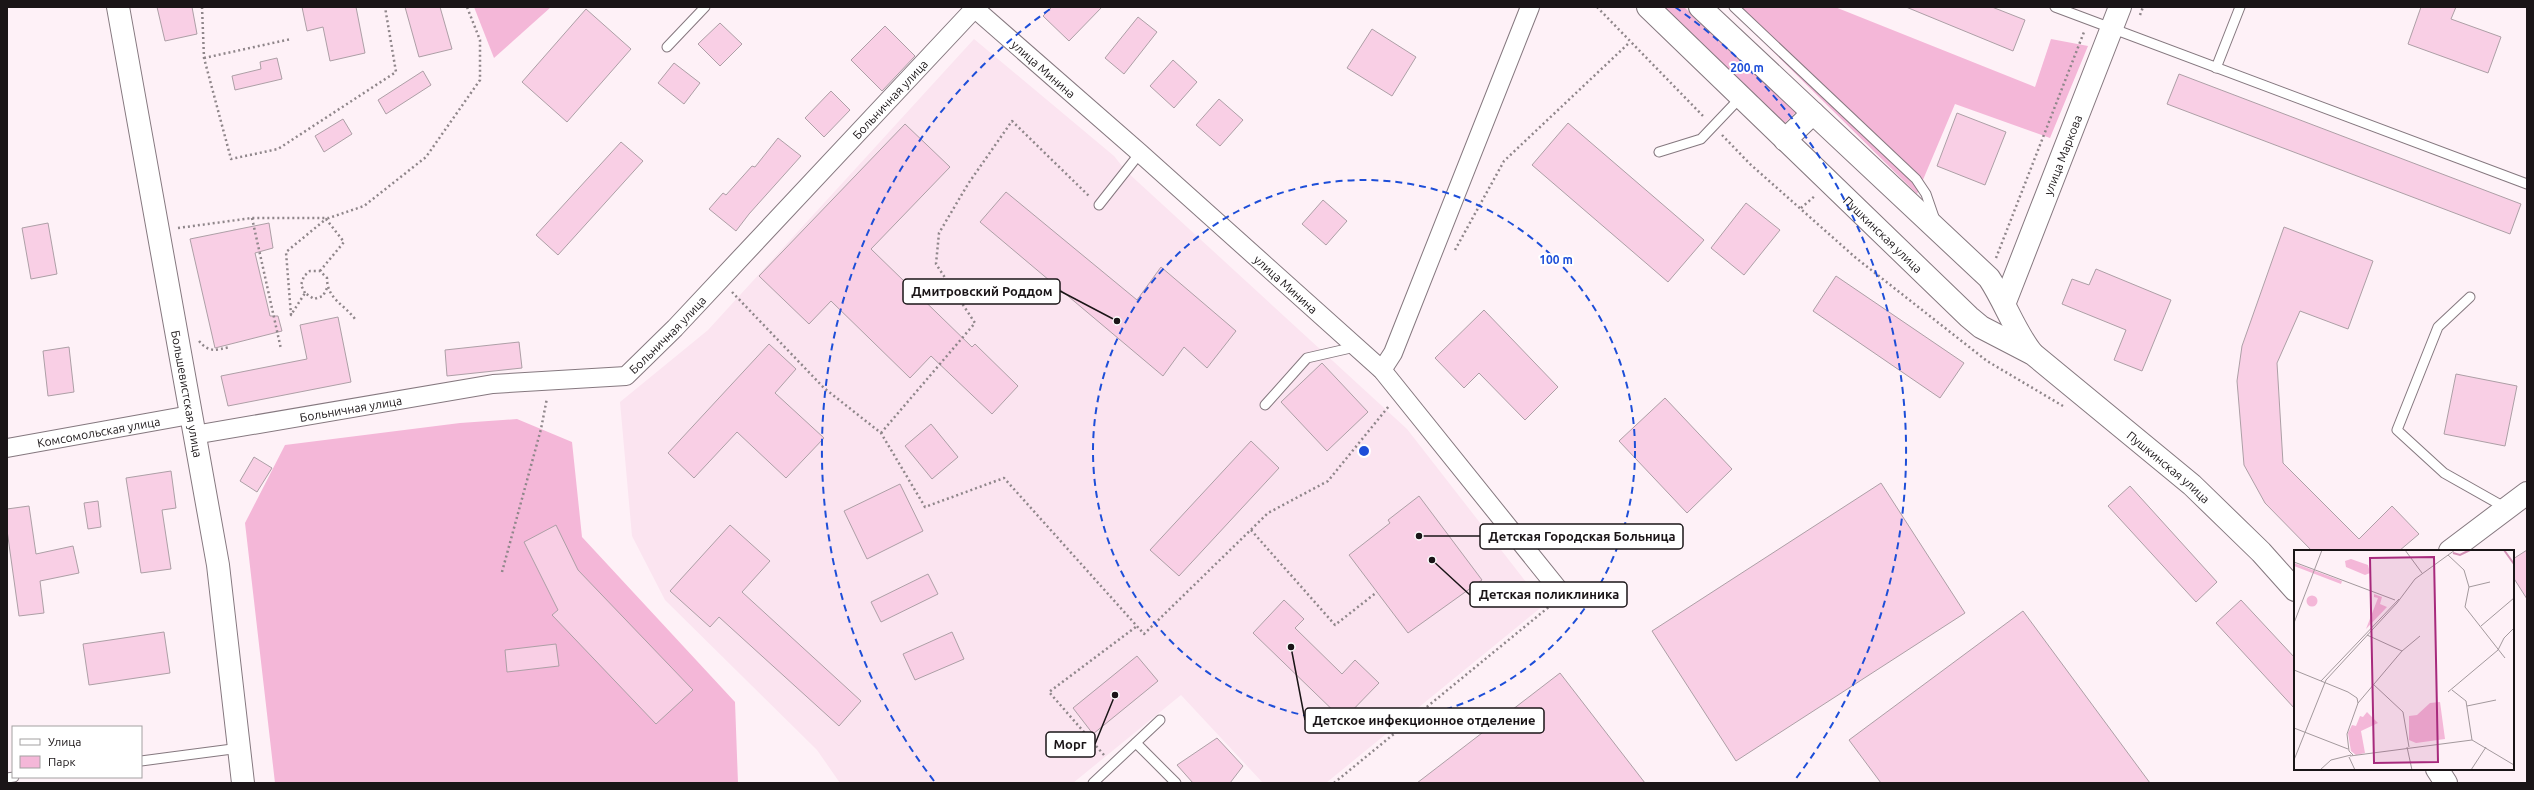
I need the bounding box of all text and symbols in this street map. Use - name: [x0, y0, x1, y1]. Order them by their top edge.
- street label: улица Минина: [1009, 37, 1078, 100]
- street label: Больничная улица: [850, 57, 930, 141]
- text: 200 m: [1730, 61, 1764, 74]
- street label: улица Маркова: [2041, 113, 2084, 197]
- street label: Пушкинская улица: [1841, 193, 1925, 275]
- street label: улица Минина: [1252, 252, 1320, 316]
- text: 100 m: [1539, 253, 1573, 266]
- callout: Дмитровский Роддом: [903, 279, 1060, 304]
- text: Дмитровский Роддом: [911, 284, 1053, 298]
- street label: Больничная улица: [626, 293, 708, 376]
- street label: Большевистская улица: [170, 329, 205, 458]
- street label: Больничная улица: [299, 393, 403, 423]
- street label: Комсомольская улица: [36, 414, 161, 449]
- street label: Пушкинская улица: [2125, 428, 2213, 505]
- centre of rings: [1357, 444, 1371, 458]
- callout: Детская Городская Больница: [1480, 524, 1683, 549]
- text: Детская Городская Больница: [1488, 529, 1676, 543]
- inset map: [2294, 550, 2514, 770]
- callout: Детская поликлиника: [1470, 582, 1627, 607]
- text: Детская поликлиника: [1479, 587, 1619, 601]
- callout: Детское инфекционное отделение: [1305, 708, 1544, 733]
- text: Детское инфекционное отделение: [1312, 713, 1536, 727]
- legend: [12, 726, 142, 778]
- callout: Морг: [1046, 732, 1095, 757]
- text: Улица: [48, 735, 81, 748]
- text: Морг: [1054, 737, 1087, 751]
- text: Парк: [48, 755, 76, 768]

